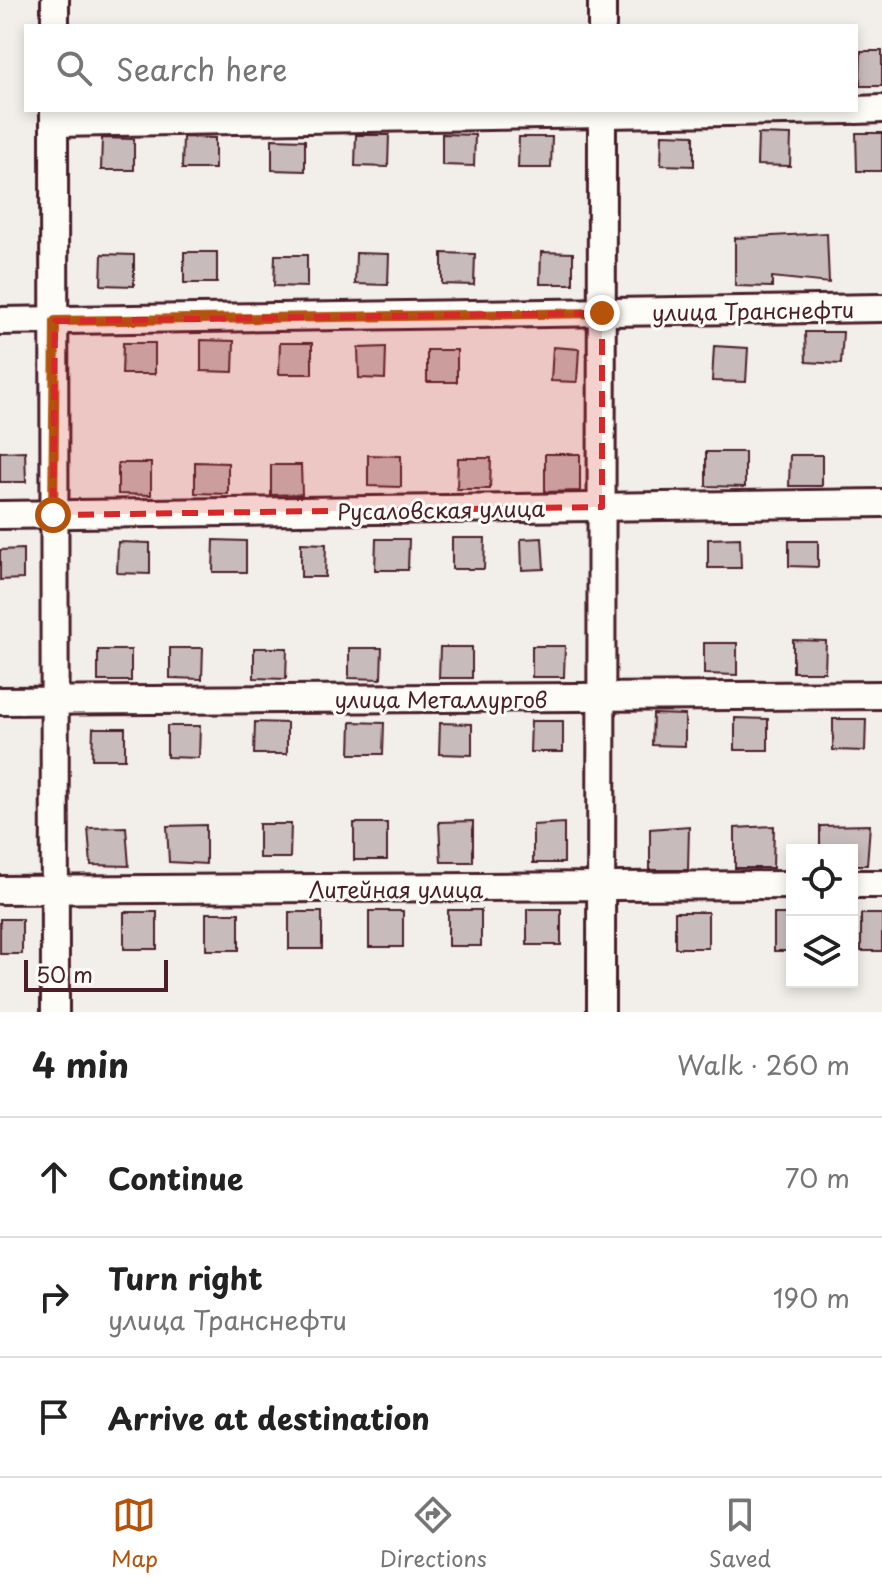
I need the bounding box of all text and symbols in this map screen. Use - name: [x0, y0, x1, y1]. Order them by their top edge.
- search box: [24, 24, 858, 112]
- icon: search: [52, 46, 96, 90]
- text: Search here: [116, 46, 288, 91]
- street label: улица Транснефти: [652, 292, 854, 328]
- route end: [584, 295, 620, 331]
- street label: Русаловская улица: [337, 491, 545, 527]
- route start: [35, 497, 71, 533]
- street label: улица Металлургов: [334, 682, 548, 715]
- map controls: [786, 844, 858, 988]
- button: locate: [786, 844, 858, 916]
- street label: Литейная улица: [309, 872, 483, 905]
- button: layers: [786, 916, 858, 988]
- scale bar: [24, 956, 168, 992]
- text: 50 m: [36, 957, 93, 990]
- text: 4 min: [32, 1038, 129, 1090]
- text: Walk · 260 m: [677, 1045, 850, 1084]
- icon: ahead: [32, 1155, 76, 1199]
- text: Continue: [108, 1155, 243, 1200]
- text: 70 m: [785, 1158, 850, 1197]
- text: Turn right: [108, 1255, 263, 1300]
- icon: right: [32, 1275, 76, 1319]
- text: 190 m: [773, 1278, 850, 1317]
- text: улица Транснефти: [108, 1300, 347, 1339]
- icon: arrive: [32, 1395, 76, 1439]
- text: Arrive at destination: [108, 1395, 430, 1440]
- tab: Map: [111, 1493, 158, 1574]
- tab: Directions: [380, 1493, 487, 1574]
- tab: Saved: [709, 1493, 771, 1574]

